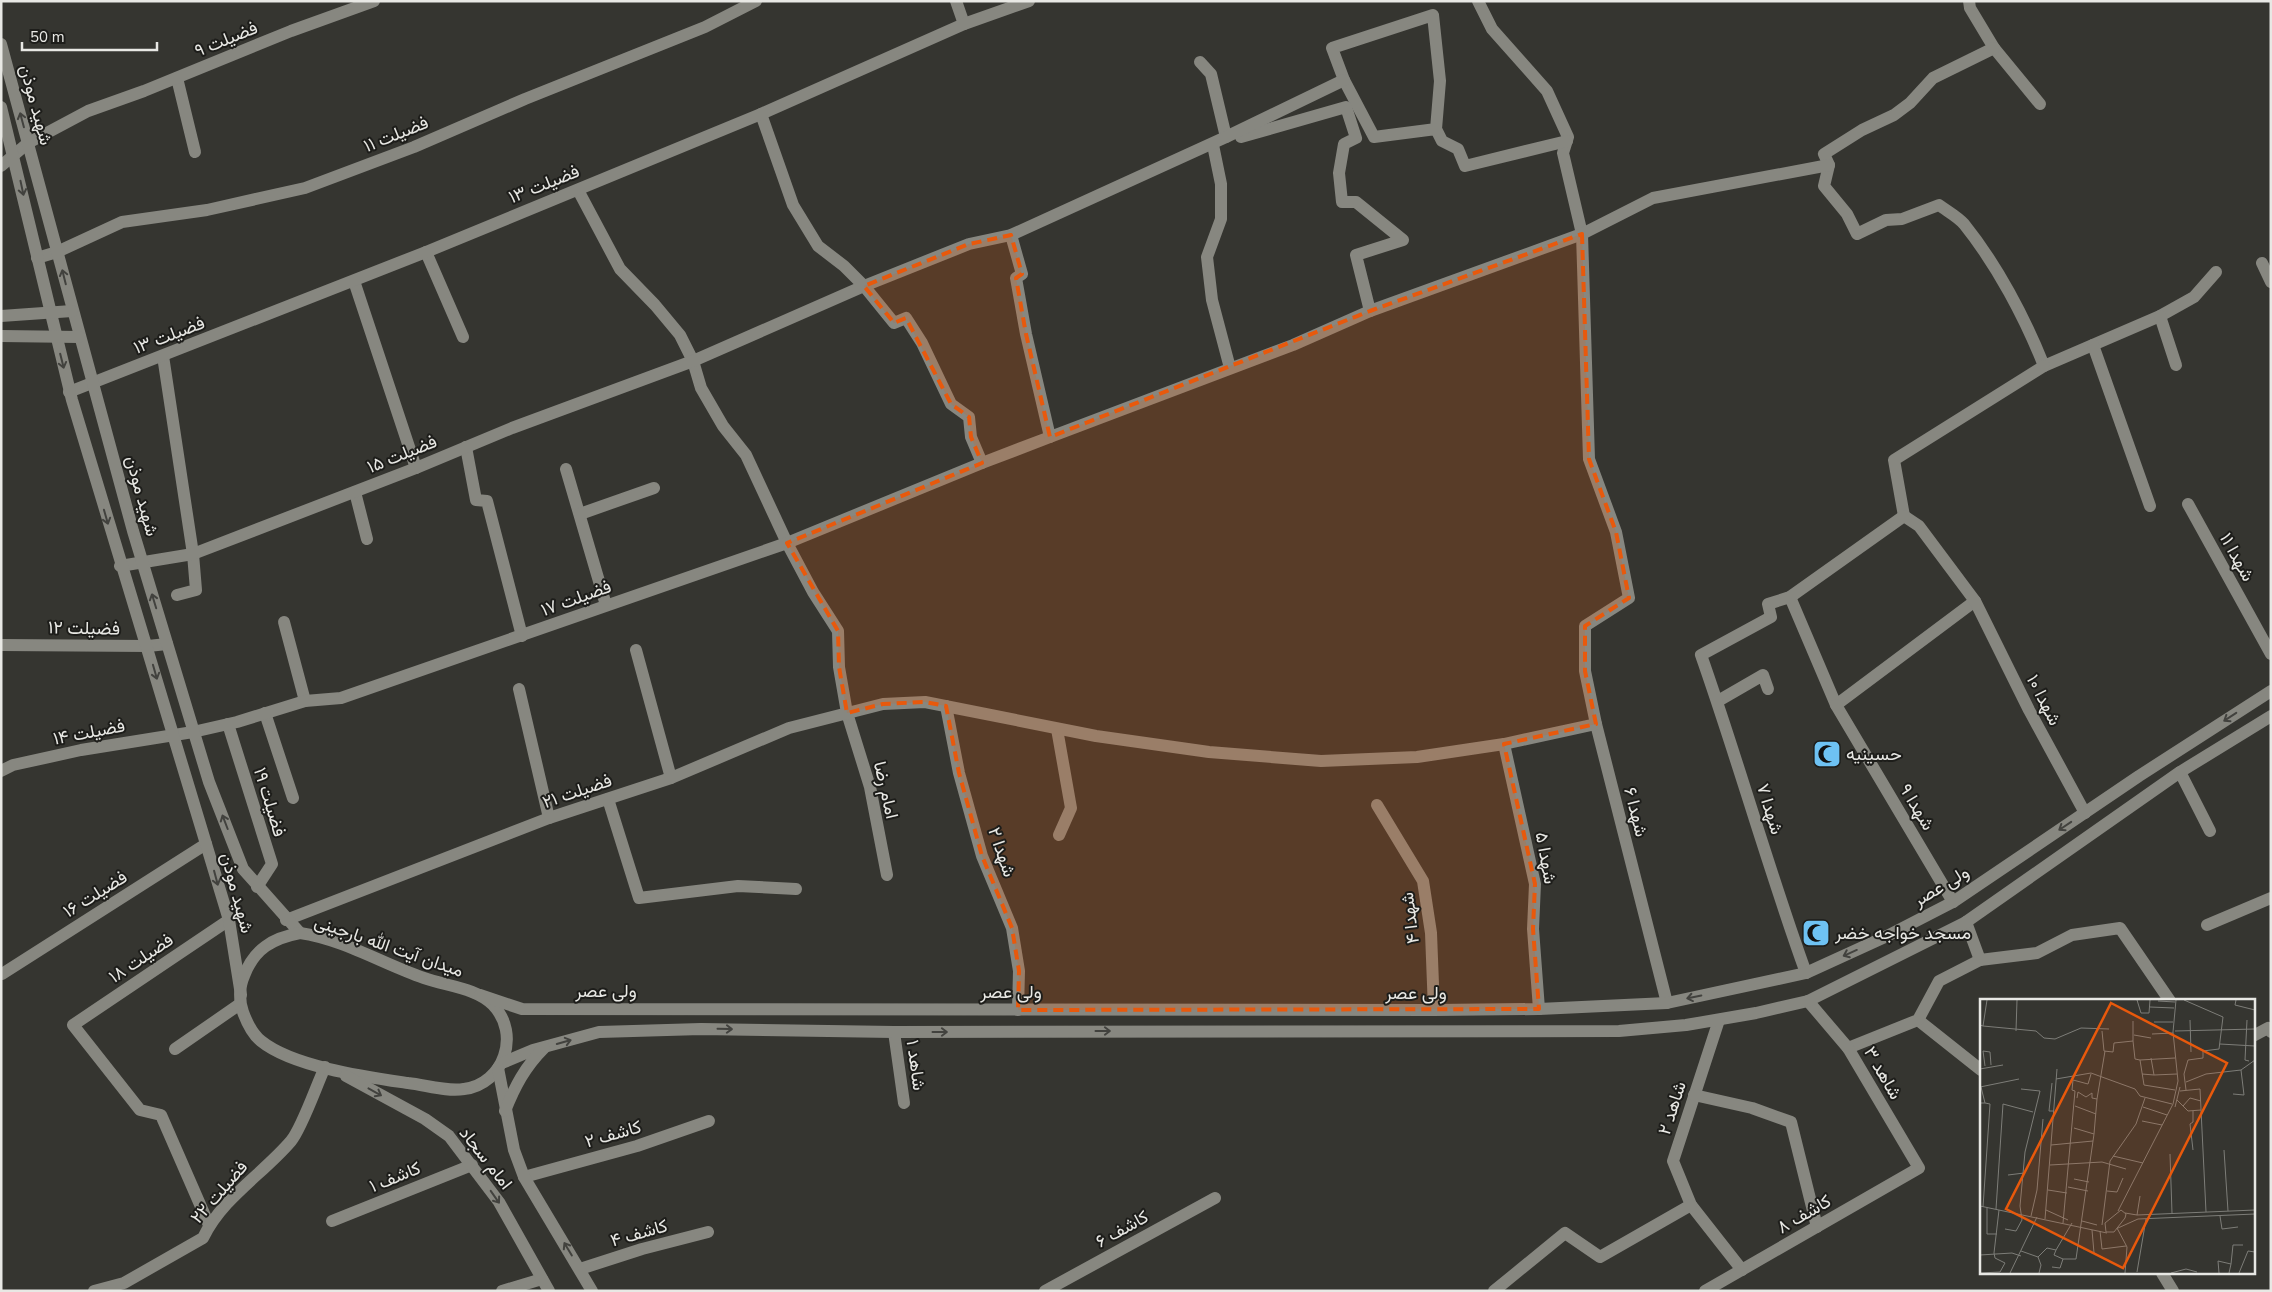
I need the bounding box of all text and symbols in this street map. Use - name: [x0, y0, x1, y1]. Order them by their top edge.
- street label: فضیلت ۹: [191, 16, 261, 62]
- scale bar: [22, 20, 158, 52]
- text: 50 m: [30, 27, 65, 47]
- street label: شهید موذن: [14, 62, 58, 148]
- street label: فضیلت ۱۱: [360, 110, 432, 158]
- one-way arrow: [16, 113, 26, 129]
- street label: فضیلت ۱۳: [505, 159, 583, 209]
- one-way arrow: [18, 180, 27, 196]
- one-way arrow: [58, 270, 68, 286]
- street label: فضیلت ۱۳: [130, 310, 208, 360]
- one-way arrow: [58, 352, 67, 368]
- street label: فضیلت ۱۵: [364, 429, 440, 479]
- street label: شهید موذن: [120, 453, 164, 539]
- one-way arrow: [102, 509, 112, 525]
- street label: شهدا ۱۱: [2214, 528, 2260, 586]
- street label: فضیلت ۱۷: [538, 574, 614, 622]
- one-way arrow: [148, 593, 158, 609]
- street label: فضیلت ۱۲: [48, 615, 120, 641]
- one-way arrow: [151, 664, 160, 680]
- street label: شهدا ۱۰: [2021, 670, 2067, 730]
- street label: فضیلت ۱۴: [51, 713, 127, 751]
- one-way arrow: [2223, 713, 2237, 723]
- mosque icon: حسینیه: [1812, 739, 1842, 769]
- place label: حسینیه: [1846, 742, 1902, 766]
- street label: امام رضا: [868, 759, 904, 821]
- street label: فضیلت ۱۹: [248, 764, 292, 840]
- street label: فضیلت ۲۱: [539, 768, 615, 814]
- street label: شهدا ۹: [1894, 779, 1940, 835]
- street label: شهدا ۷: [1751, 781, 1789, 837]
- street label: شهدا ۶: [1618, 785, 1654, 839]
- one-way arrow: [219, 815, 228, 830]
- one-way arrow: [2058, 821, 2072, 831]
- street label: شهدا ۲: [982, 824, 1022, 880]
- street label: شهدا ۵: [1530, 830, 1562, 886]
- street label: شهید موذن: [215, 850, 259, 936]
- street label: ولی عصر: [1908, 860, 1973, 913]
- street label: فضیلت ۱۶: [58, 865, 132, 923]
- one-way arrow: [211, 870, 221, 886]
- street label: شهدا ۴: [1395, 891, 1425, 945]
- street label: میدان آیت الله بارجینی: [311, 909, 467, 983]
- mosque icon: مسجد خواجه خضر: [1801, 918, 1831, 948]
- place label: مسجد خواجه خضر: [1834, 921, 1971, 945]
- street label: فضیلت ۱۸: [104, 928, 178, 988]
- one-way arrow: [1843, 949, 1858, 958]
- street label: ولی عصر: [574, 979, 637, 1003]
- street label: ولی عصر: [979, 980, 1042, 1004]
- street label: ولی عصر: [1384, 981, 1447, 1005]
- one-way arrow: [1687, 993, 1703, 1002]
- inset map: [1980, 999, 2254, 1274]
- one-way arrow: [717, 1024, 733, 1034]
- one-way arrow: [1094, 1026, 1110, 1036]
- one-way arrow: [932, 1027, 948, 1037]
- one-way arrow: [556, 1036, 572, 1046]
- street label: شاهد ۱: [901, 1038, 931, 1092]
- street label: شاهد ۳: [1858, 1042, 1908, 1104]
- street label: شاهد ۲: [1652, 1078, 1692, 1138]
- one-way arrow: [368, 1088, 382, 1098]
- street label: کاشف ۲: [582, 1115, 644, 1153]
- street label: امام سجاد: [454, 1122, 518, 1194]
- street label: فضیلت ۲۲: [185, 1155, 253, 1229]
- street label: کاشف ۱: [366, 1156, 424, 1198]
- street label: کاشف ۸: [1773, 1189, 1835, 1239]
- one-way arrow: [490, 1190, 500, 1204]
- street label: کاشف ۶: [1091, 1205, 1153, 1253]
- street label: کاشف ۴: [608, 1213, 670, 1253]
- one-way arrow: [562, 1242, 572, 1256]

